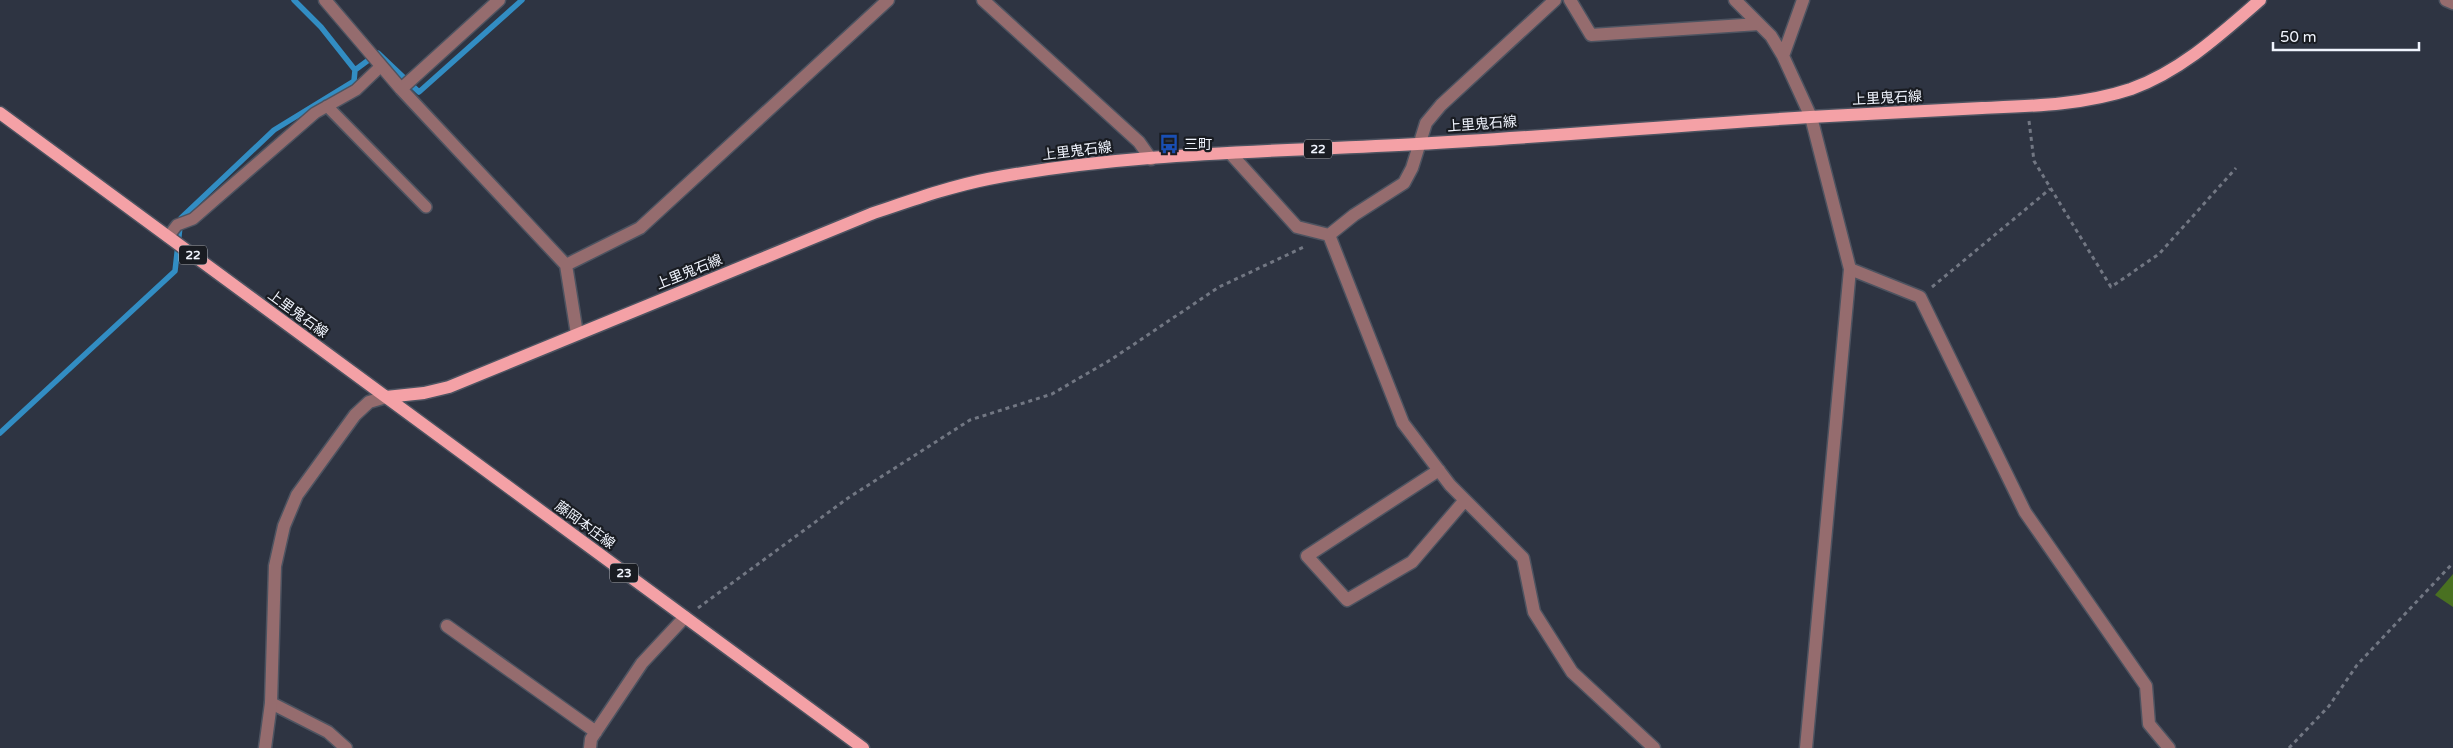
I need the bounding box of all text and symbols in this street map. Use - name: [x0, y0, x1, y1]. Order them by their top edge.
- scale bar: [2273, 20, 2419, 52]
- text: 50 m: [2280, 28, 2317, 46]
- street label: 上里鬼石線: [1852, 88, 1922, 108]
- street label: 上里鬼石線: [1446, 113, 1518, 135]
- bus stop icon: 三町: [1158, 133, 1180, 155]
- place label: 三町: [1184, 136, 1212, 153]
- street label: 上里鬼石線: [1041, 138, 1113, 164]
- road number: 22: [1304, 140, 1332, 158]
- road number: 22: [179, 246, 207, 264]
- street label: 上里鬼石線: [653, 251, 725, 293]
- street label: 上里鬼石線: [265, 287, 331, 341]
- street label: 藤岡本庄線: [552, 498, 618, 552]
- road number: 23: [610, 564, 638, 582]

